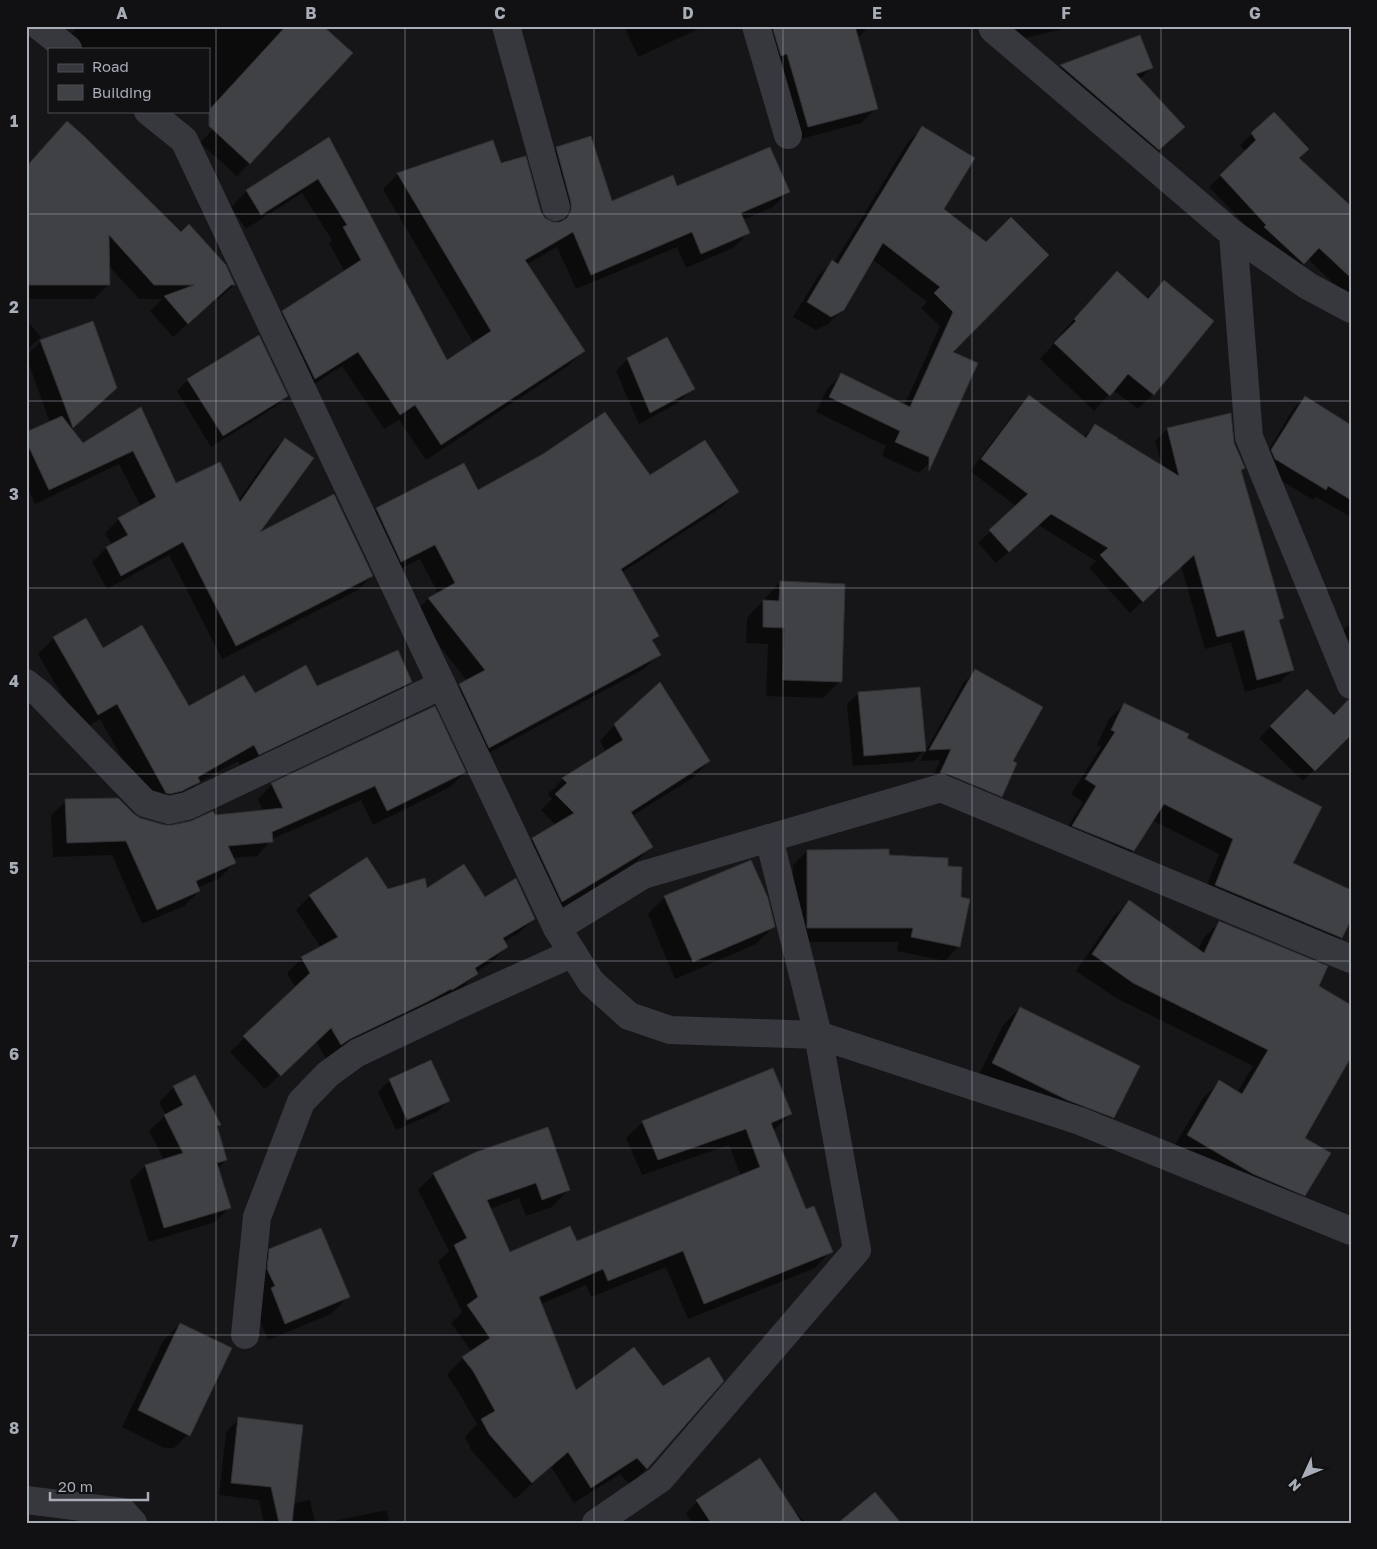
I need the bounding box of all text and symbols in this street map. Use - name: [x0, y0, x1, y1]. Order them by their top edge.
- text: A: [116, 3, 128, 23]
- text: B: [305, 3, 317, 23]
- text: C: [494, 3, 506, 23]
- text: D: [682, 3, 694, 23]
- text: E: [872, 3, 882, 23]
- text: F: [1061, 3, 1071, 23]
- text: G: [1249, 3, 1261, 23]
- legend: [48, 48, 210, 112]
- text: Road: [92, 57, 129, 75]
- text: Building: [92, 83, 152, 101]
- text: 1: [10, 111, 18, 131]
- text: 2: [9, 297, 19, 317]
- text: 3: [9, 484, 19, 504]
- text: 4: [9, 671, 19, 691]
- text: 5: [9, 858, 19, 878]
- text: 6: [9, 1044, 19, 1064]
- text: 7: [10, 1231, 19, 1251]
- text: 8: [9, 1418, 19, 1438]
- north arrow: [1280, 1452, 1330, 1502]
- scale bar: [50, 1469, 148, 1501]
- text: N: [1284, 1476, 1304, 1495]
- text: 20 m: [58, 1477, 93, 1495]

